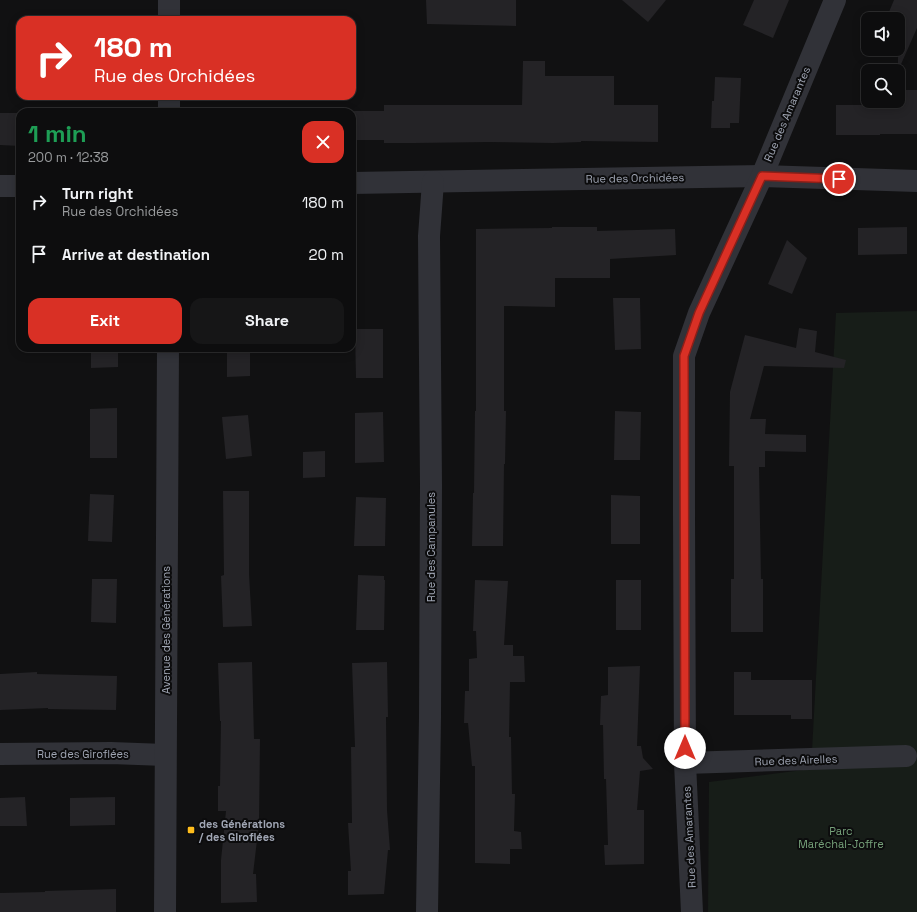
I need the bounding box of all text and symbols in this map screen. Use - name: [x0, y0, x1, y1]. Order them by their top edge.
- map controls: [861, 12, 905, 108]
- button: sound: [861, 12, 905, 56]
- text: 180 m: [94, 29, 173, 65]
- icon: right: [28, 32, 80, 84]
- text: Rue des Orchidées: [94, 64, 255, 87]
- street label: Rue des Amarantes: [761, 64, 813, 164]
- button: search: [861, 64, 905, 108]
- text: 1 min: [28, 118, 87, 149]
- button: close: [302, 121, 344, 163]
- text: 200 m · 12:38: [28, 149, 109, 166]
- pin: [822, 162, 856, 196]
- icon: arrive: [828, 168, 850, 190]
- street label: Rue des Orchidées: [586, 170, 685, 186]
- text: Turn right: [62, 184, 133, 203]
- icon: right: [28, 191, 50, 213]
- text: 180 m: [302, 193, 344, 212]
- text: Rue des Orchidées: [62, 203, 178, 220]
- icon: arrive: [28, 243, 50, 265]
- text: Arrive at destination: [62, 245, 210, 264]
- text: 20 m: [309, 245, 344, 264]
- button: Exit: [28, 298, 182, 344]
- button: Share: [190, 298, 344, 344]
- street label: Rue des Campanules: [424, 492, 438, 602]
- street label: Avenue des Générations: [159, 566, 173, 694]
- position arrow: [664, 727, 706, 769]
- street label: Rue des Giroflées: [37, 747, 129, 761]
- street label: Rue des Airelles: [754, 752, 838, 768]
- street label: Rue des Amarantes: [679, 786, 699, 888]
- place label: des Générations / des Giroflées: [198, 817, 285, 844]
- park label: Parc Maréchal-Joffre: [798, 824, 884, 851]
- marker: des Générations / des Giroflées: [186, 825, 196, 835]

